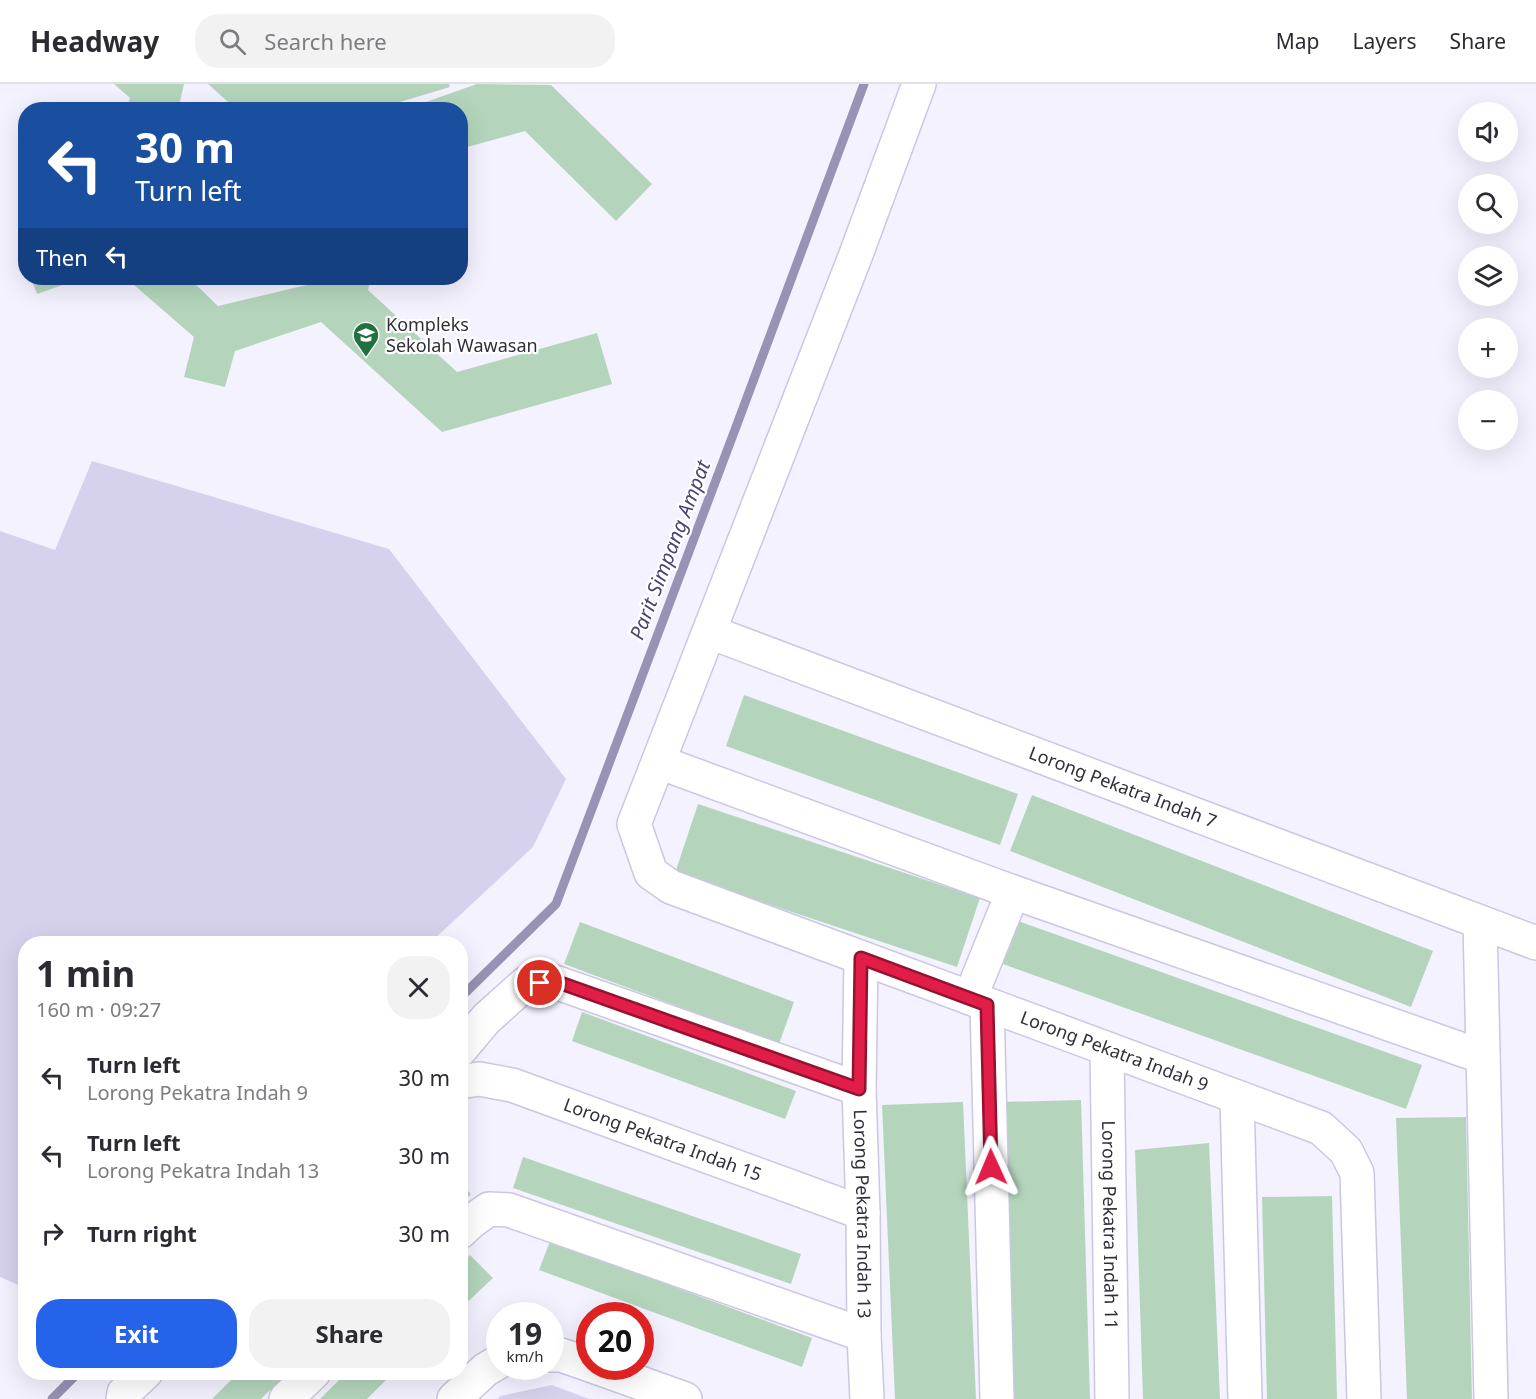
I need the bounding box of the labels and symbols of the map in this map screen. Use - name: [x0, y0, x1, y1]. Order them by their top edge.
- place label: Kompleks Sekolah Wawasan: [386, 312, 538, 357]
- school or university icon: Kompleks Sekolah Wawasan: [351, 320, 381, 358]
- water label: Parit Simpang Ampat: [623, 455, 717, 643]
- street label: Lorong Pekatra Indah 7: [1026, 740, 1220, 833]
- pin: [514, 957, 565, 1008]
- street label: Lorong Pekatra Indah 9: [1017, 1005, 1212, 1096]
- street label: Lorong Pekatra Indah 15: [561, 1092, 765, 1186]
- street label: Lorong Pekatra Indah 13: [849, 1109, 877, 1319]
- street label: Lorong Pekatra Indah 11: [1097, 1120, 1124, 1330]
- position arrow: [959, 1135, 1023, 1199]
- speed limit sign: 20: [576, 1302, 654, 1380]

